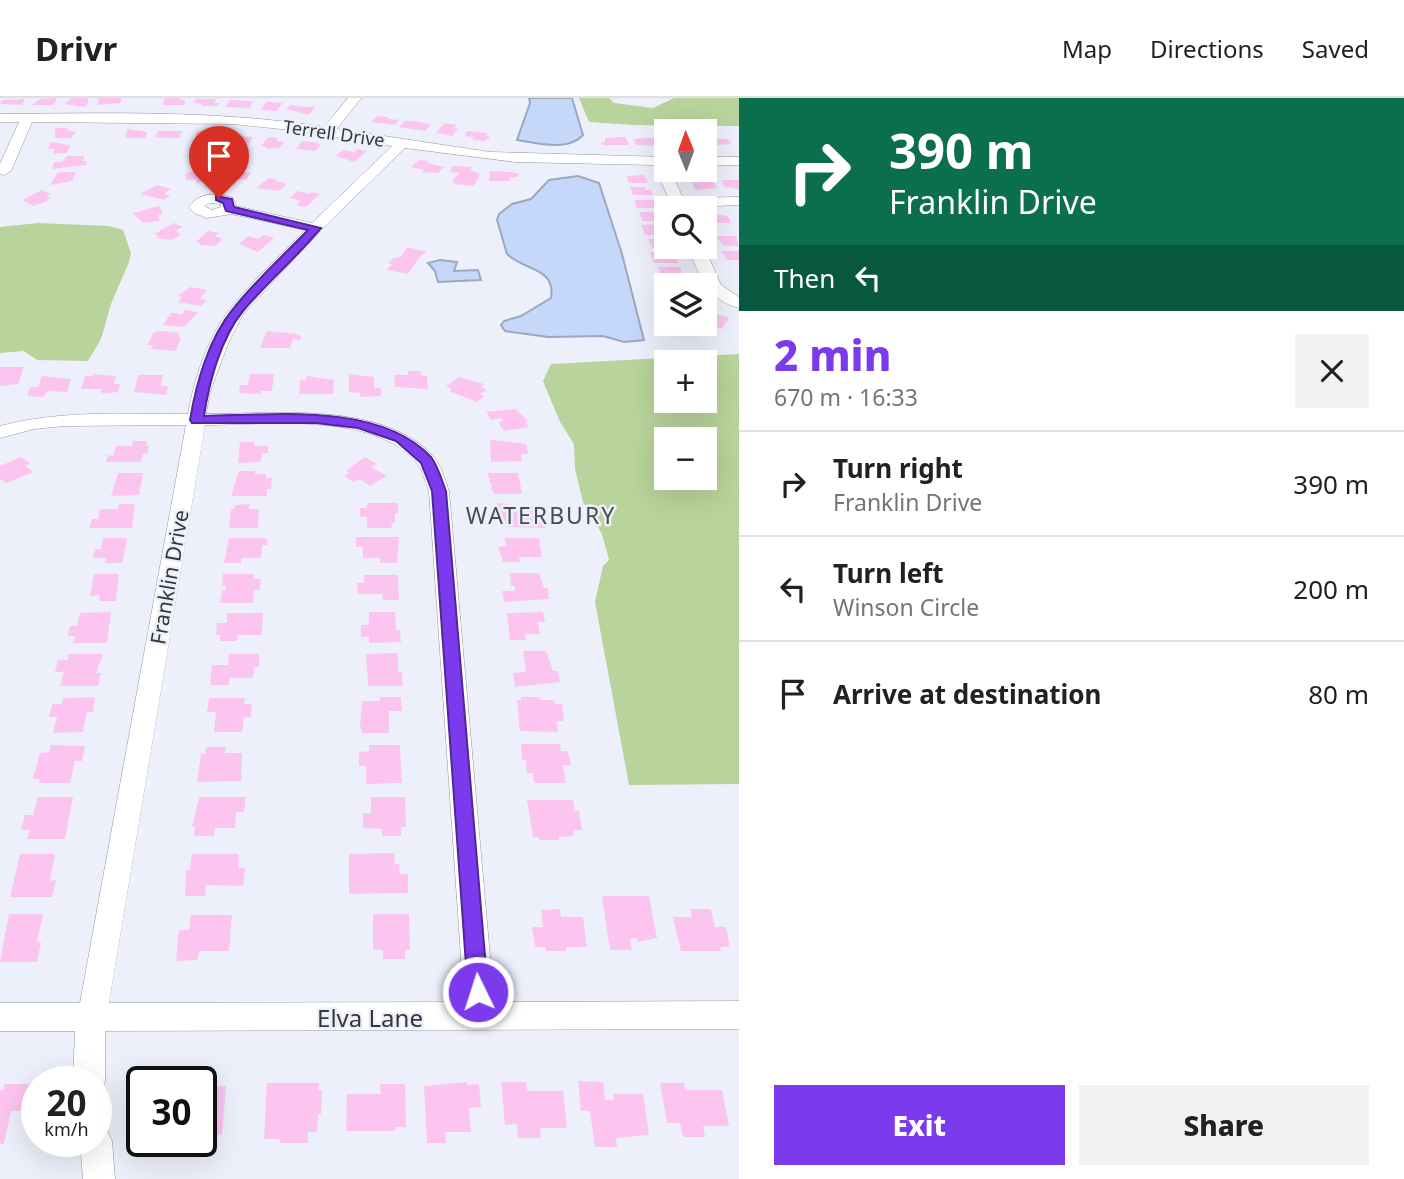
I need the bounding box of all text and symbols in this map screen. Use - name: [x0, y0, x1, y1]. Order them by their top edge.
- text: Drivr: [35, 26, 117, 71]
- text: Map: [1062, 32, 1112, 65]
- text: Directions: [1150, 32, 1264, 65]
- text: Saved: [1302, 32, 1369, 65]
- street label: Terrell Drive: [282, 114, 386, 152]
- text: 390 m: [889, 117, 1034, 183]
- north arrow: [654, 119, 718, 182]
- map controls: [654, 119, 717, 490]
- pin: [189, 126, 249, 198]
- icon: right: [774, 126, 865, 217]
- icon: arrive: [200, 137, 238, 175]
- text: Franklin Drive: [889, 180, 1097, 223]
- button: search: [654, 196, 717, 259]
- icon: left: [849, 259, 887, 297]
- text: Then: [774, 260, 835, 296]
- button: layers: [654, 273, 717, 336]
- text: 2 min: [774, 326, 891, 383]
- button: close: [1295, 334, 1369, 408]
- button: +: [654, 350, 717, 413]
- text: 670 m · 16:33: [774, 381, 918, 413]
- button: −: [654, 427, 717, 490]
- text: Turn right: [833, 450, 963, 486]
- icon: right: [774, 465, 812, 503]
- text: 390 m: [1293, 466, 1369, 502]
- text: Franklin Drive: [833, 486, 982, 518]
- district label: WATERBURY: [466, 499, 616, 531]
- street label: Franklin Drive: [143, 507, 195, 647]
- text: Turn left: [833, 555, 944, 591]
- icon: left: [774, 570, 812, 608]
- text: 200 m: [1293, 571, 1369, 607]
- text: Winson Circle: [833, 591, 979, 623]
- icon: arrive: [774, 675, 812, 713]
- text: Arrive at destination: [833, 676, 1102, 712]
- text: 80 m: [1308, 676, 1369, 712]
- position arrow: [441, 955, 515, 1029]
- street label: Elva Lane: [317, 1001, 423, 1034]
- speed limit sign: 30: [126, 1066, 217, 1157]
- text: 20: [46, 1079, 87, 1126]
- button: Exit: [774, 1085, 1065, 1165]
- button: Share: [1079, 1085, 1369, 1165]
- text: km/h: [44, 1117, 89, 1141]

